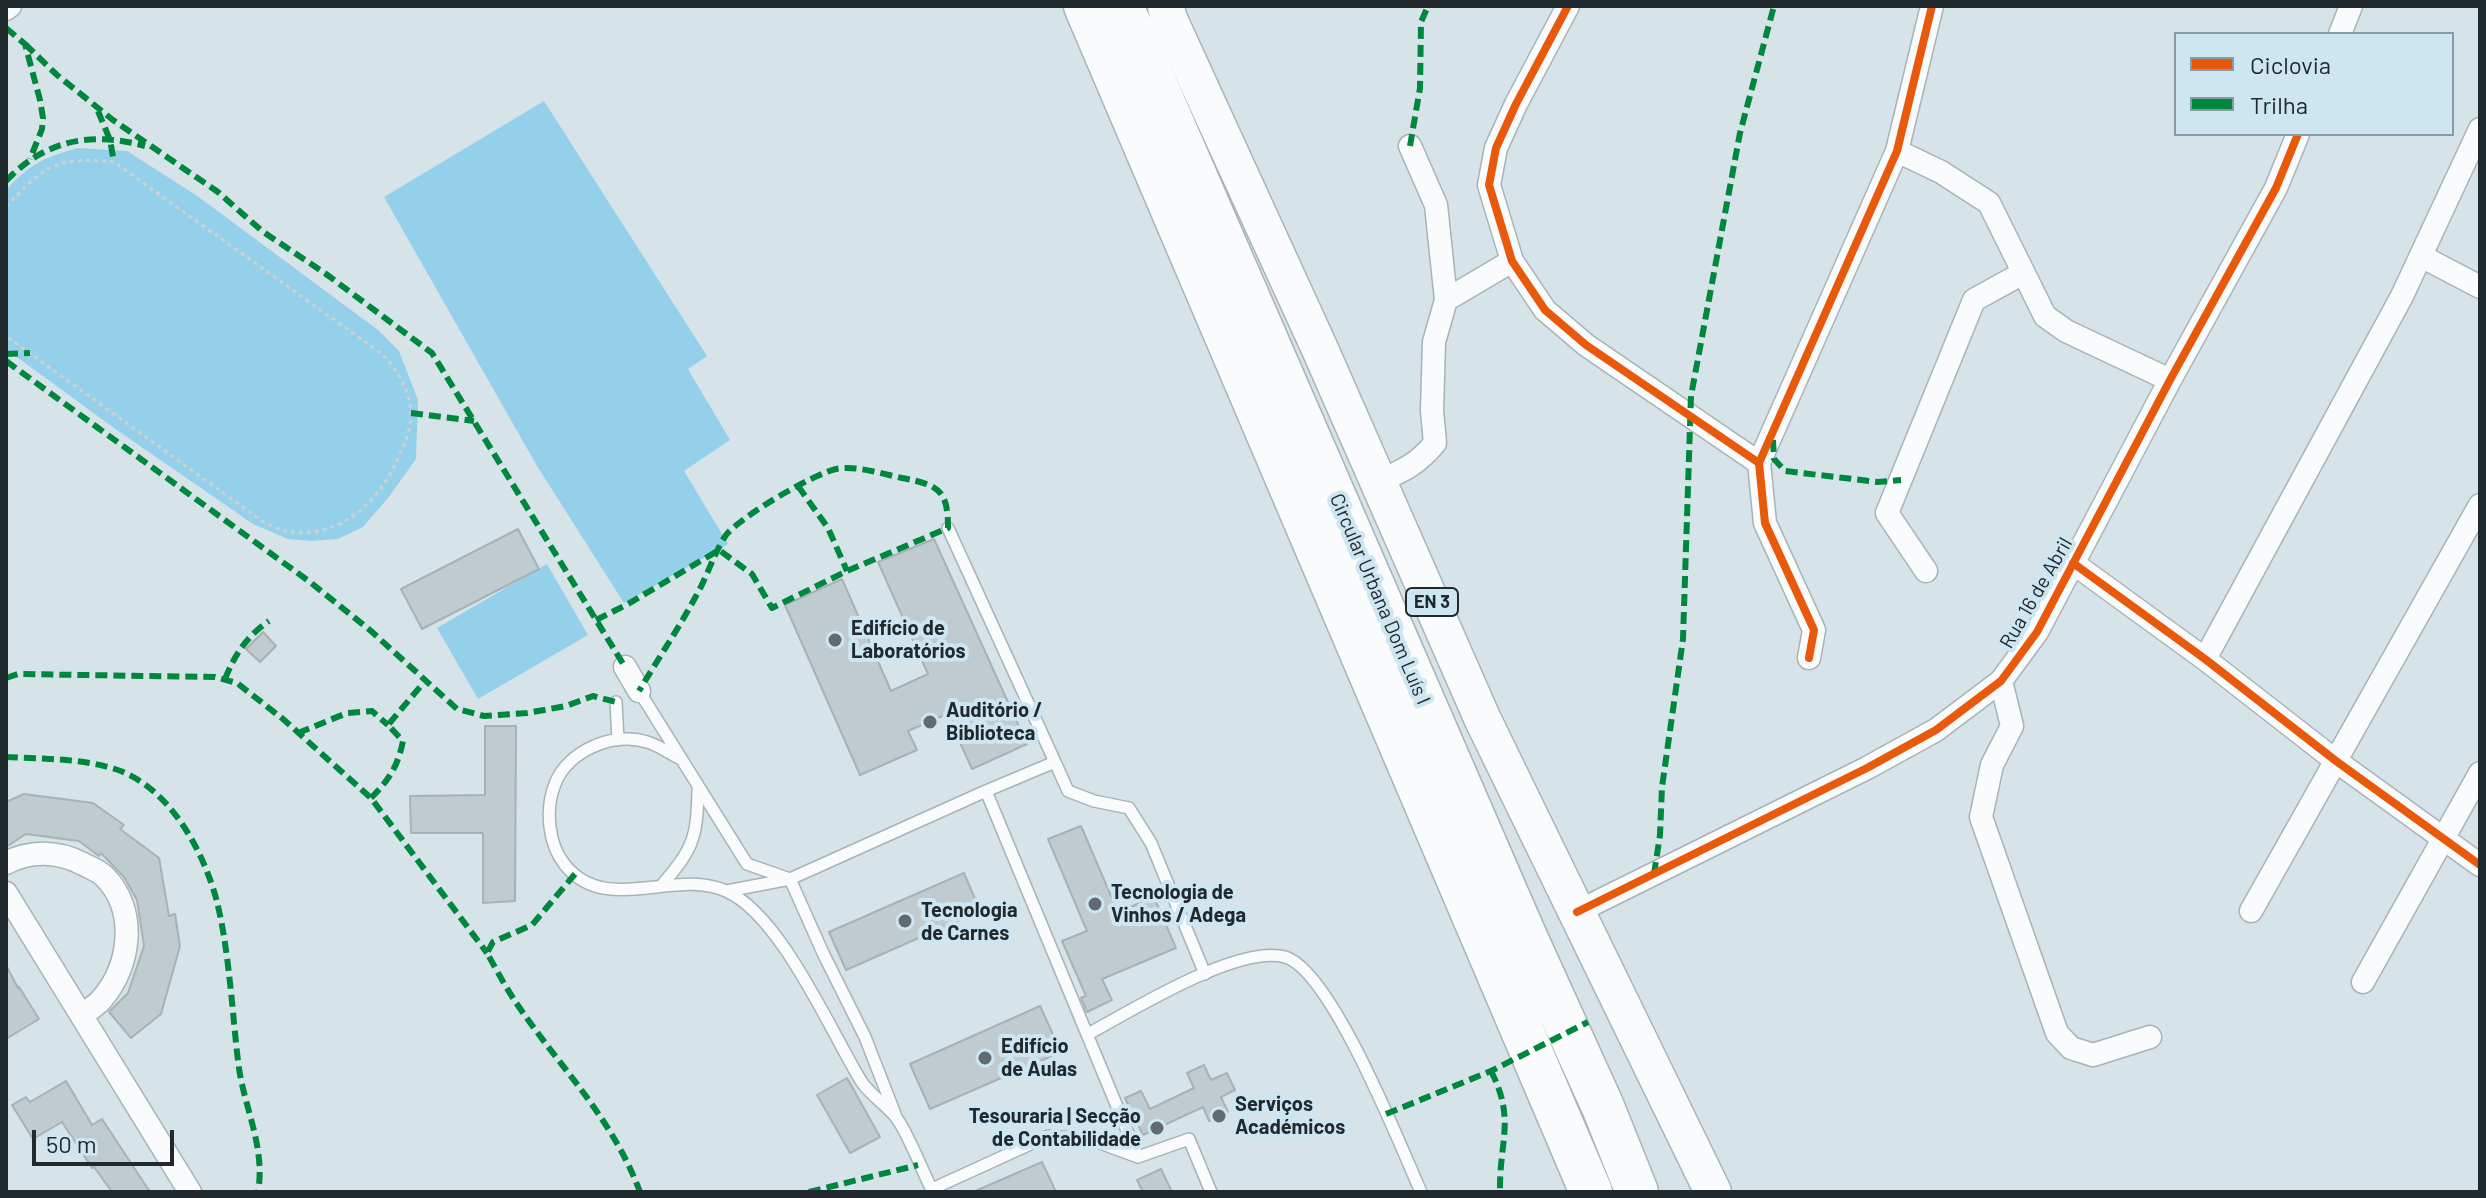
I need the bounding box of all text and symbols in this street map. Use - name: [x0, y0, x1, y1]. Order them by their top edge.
- legend: [2174, 32, 2454, 136]
- text: Ciclovia: [2250, 50, 2331, 79]
- text: Trilha: [2250, 90, 2308, 119]
- street label: Circular Urbana Dom Luís I: [1325, 490, 1435, 708]
- street label: Rua 16 de Abril: [1995, 533, 2077, 653]
- road number: EN 3: [1406, 588, 1458, 616]
- place label: Edifício de Laboratórios: [851, 616, 966, 663]
- marker: Edifício de Laboratórios: [826, 631, 844, 649]
- place label: Auditório / Biblioteca: [946, 698, 1043, 745]
- marker: Auditório / Biblioteca: [921, 713, 939, 731]
- place label: Tecnologia de Vinhos / Adega: [1111, 880, 1246, 927]
- marker: Tecnologia de Vinhos / Adega: [1086, 895, 1104, 913]
- place label: Tecnologia de Carnes: [921, 898, 1017, 945]
- marker: Tecnologia de Carnes: [896, 912, 914, 930]
- place label: Edifício de Aulas: [1001, 1034, 1077, 1081]
- marker: Edifício de Aulas: [976, 1049, 994, 1067]
- place label: Serviços Académicos: [1235, 1092, 1345, 1139]
- place label: Tesouraria | Secção de Contabilidade: [969, 1104, 1141, 1151]
- marker: Serviços Académicos: [1210, 1107, 1228, 1125]
- scale bar: [36, 1114, 178, 1164]
- marker: Tesouraria | Secção de Contabilidade: [1148, 1119, 1166, 1137]
- text: 50 m: [46, 1129, 97, 1158]

